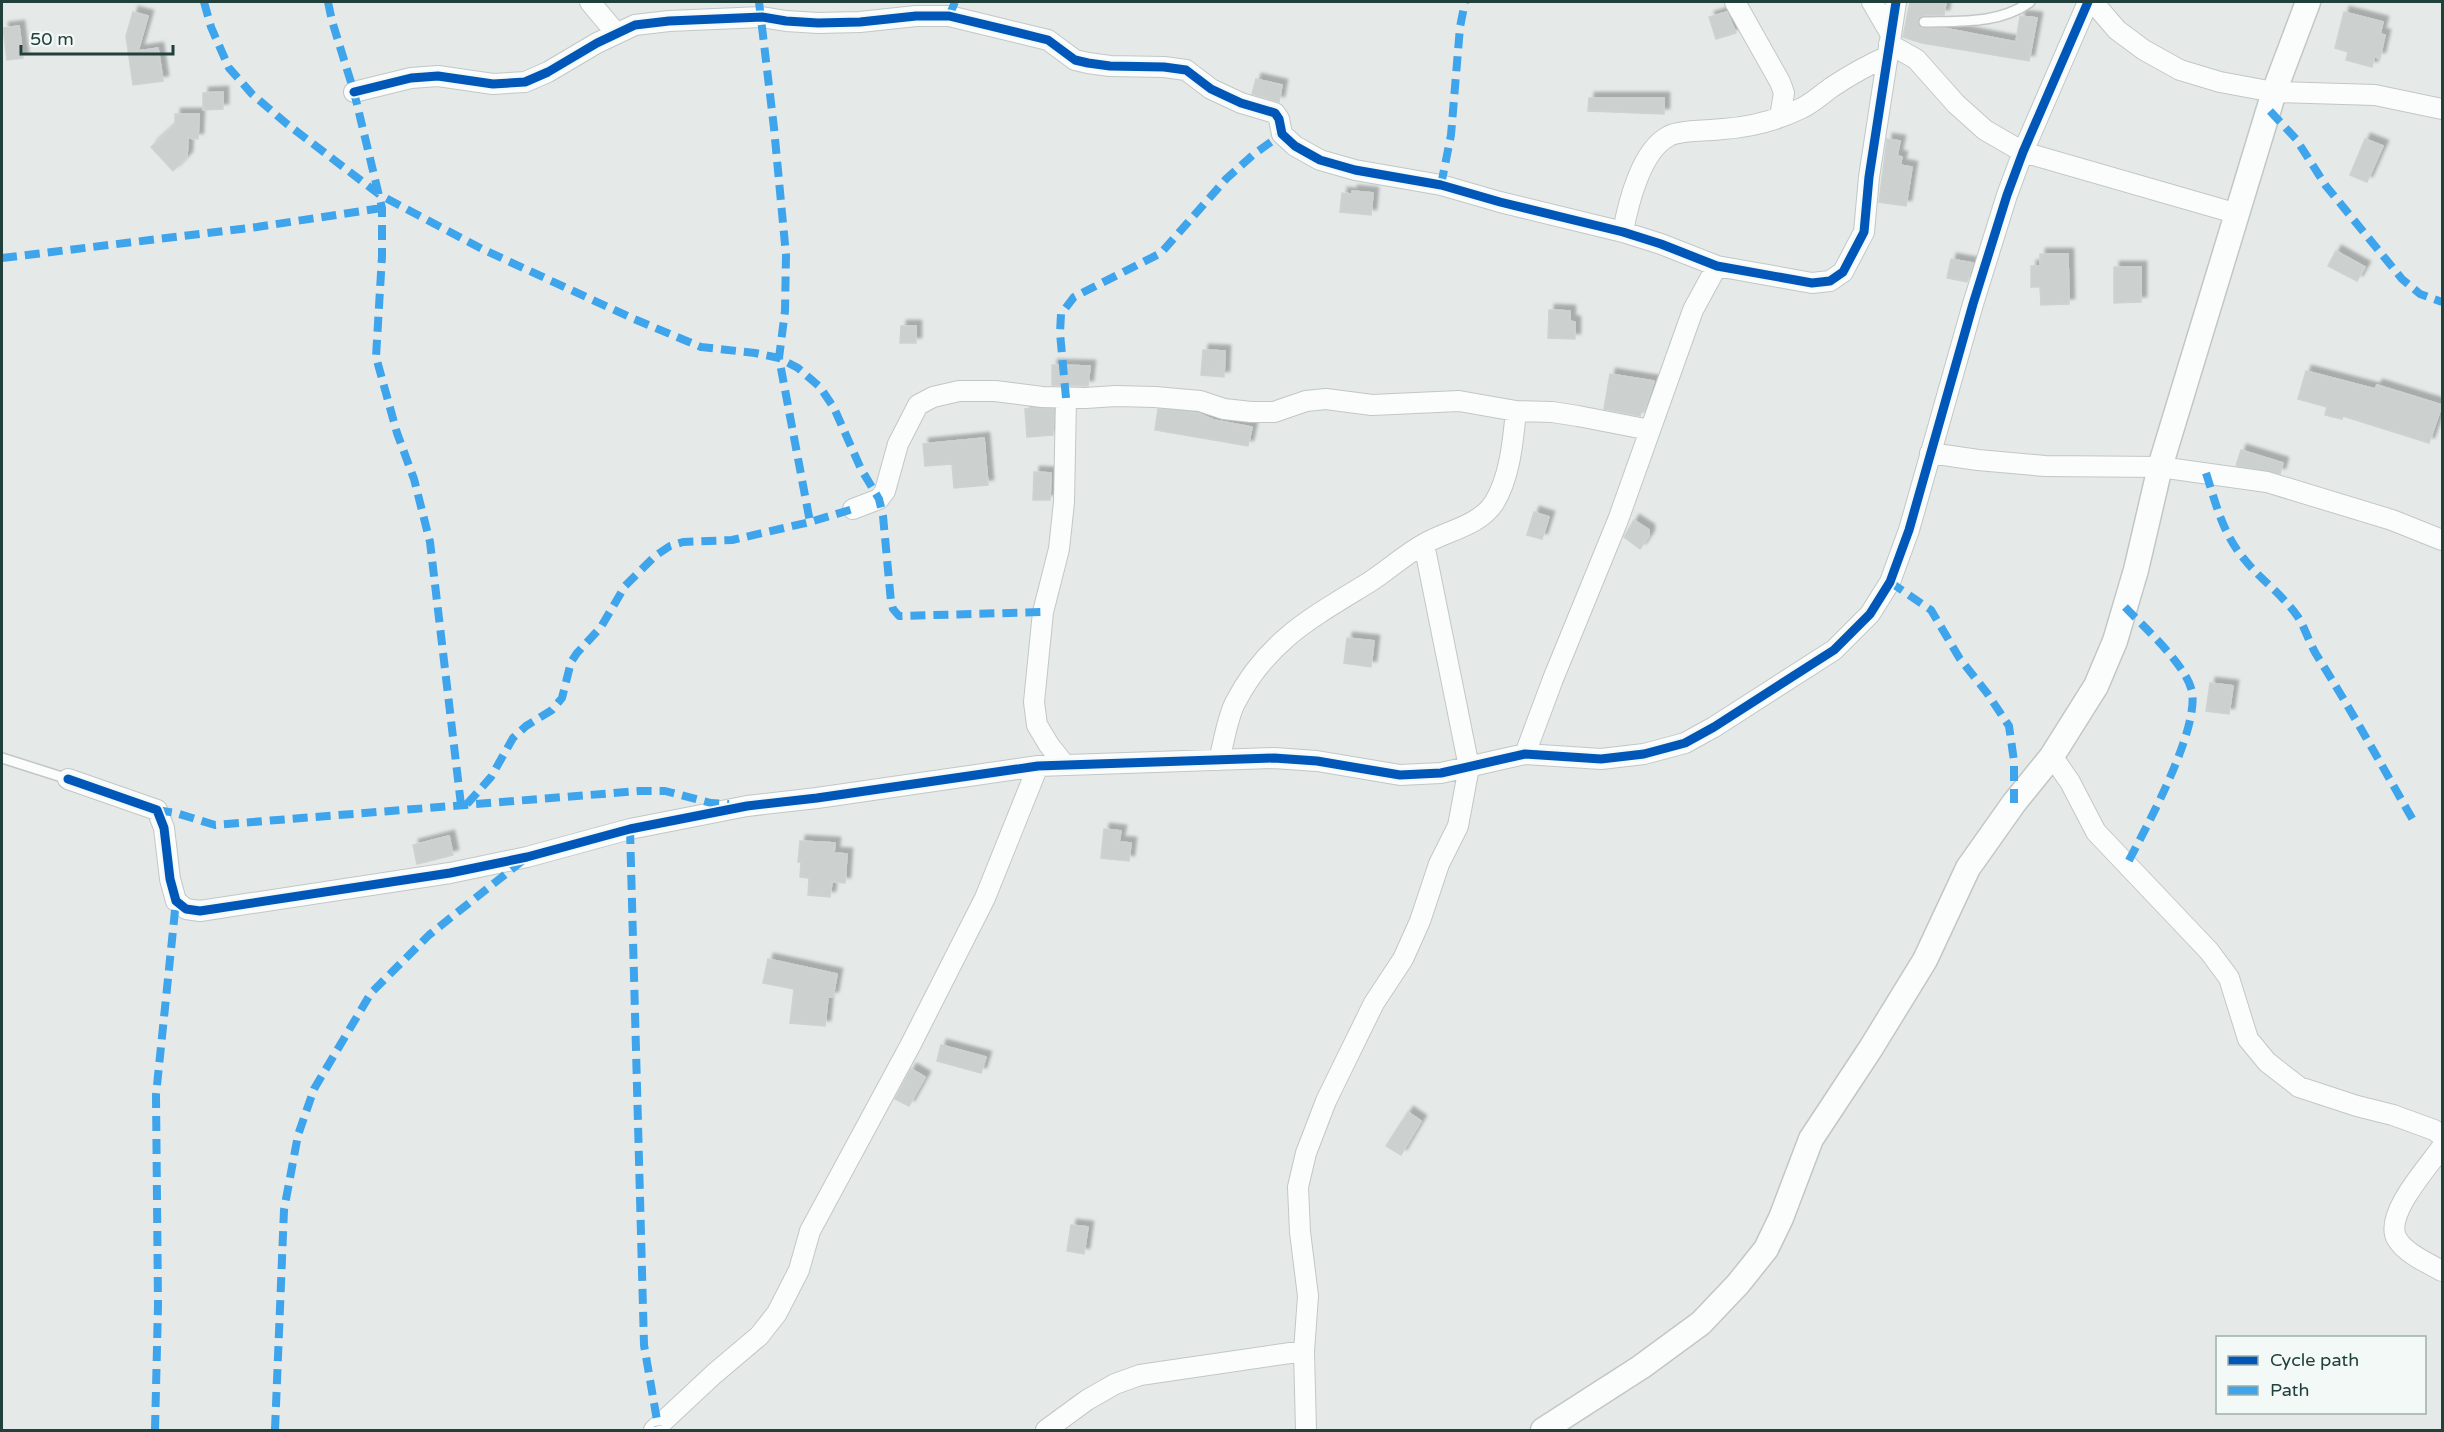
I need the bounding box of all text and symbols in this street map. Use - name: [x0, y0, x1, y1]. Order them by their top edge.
- scale bar: [21, 18, 172, 56]
- text: 50 m: [30, 28, 74, 50]
- legend: [2216, 1336, 2426, 1414]
- text: Cycle path: [2270, 1349, 2359, 1371]
- text: Path: [2270, 1379, 2309, 1401]

